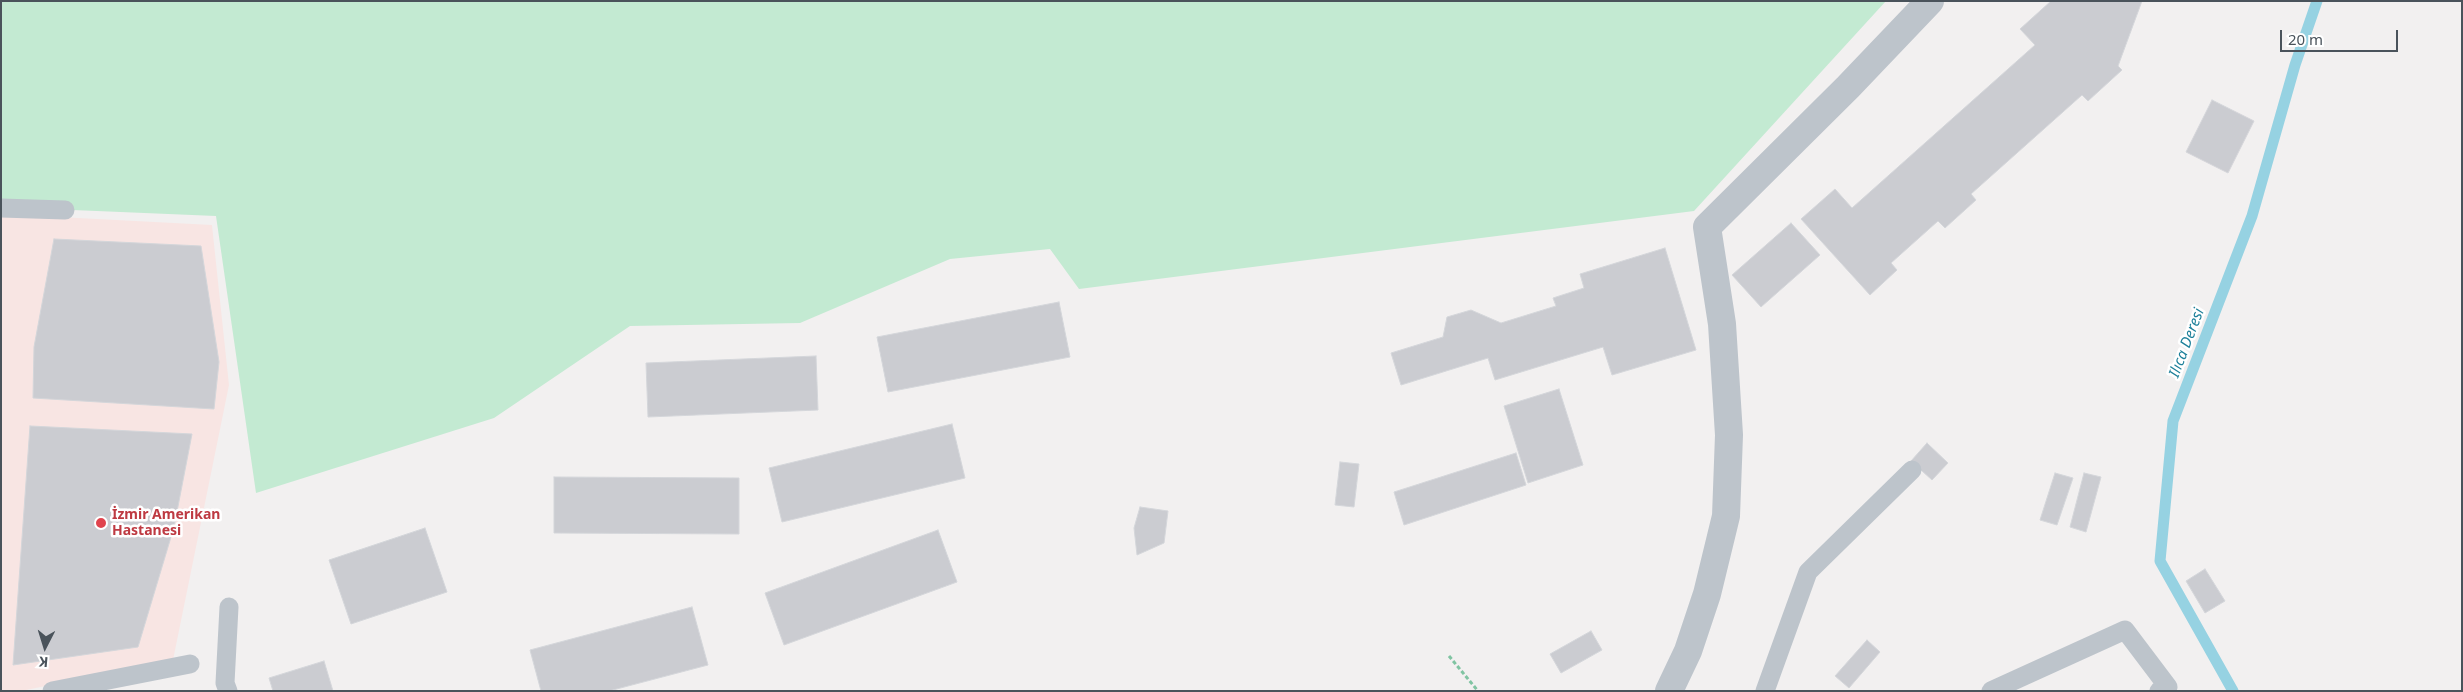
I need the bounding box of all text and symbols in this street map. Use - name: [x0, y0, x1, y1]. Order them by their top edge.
- scale bar: [2283, 20, 2400, 52]
- text: 20 m: [2288, 29, 2323, 49]
- water label: Ilıca Deresi: [2166, 306, 2208, 380]
- place label: İzmir Amerikan Hastanesi: [112, 507, 220, 540]
- marker: İzmir Amerikan Hastanesi: [94, 516, 108, 530]
- north arrow: [20, 622, 70, 672]
- text: K: [38, 653, 49, 672]

